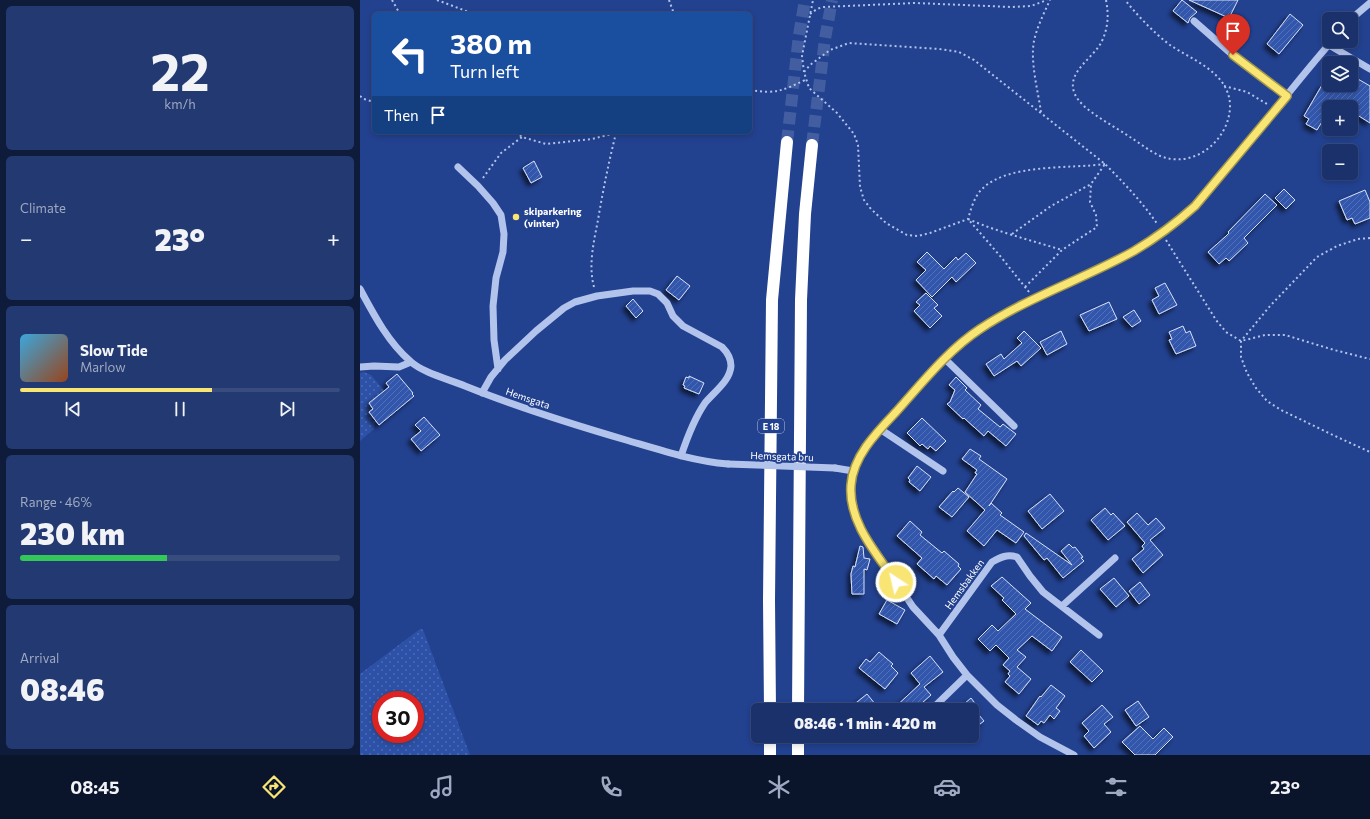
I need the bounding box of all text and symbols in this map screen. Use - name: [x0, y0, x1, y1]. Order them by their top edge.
- map controls: [1322, 12, 1358, 180]
- button: search: [1322, 12, 1358, 48]
- pin: [1216, 14, 1250, 55]
- icon: arrive: [1222, 20, 1244, 42]
- text: 380 m: [450, 26, 532, 60]
- icon: left: [384, 28, 436, 80]
- text: 22: [150, 38, 210, 102]
- button: layers: [1322, 56, 1358, 92]
- text: Turn left: [450, 60, 519, 82]
- text: km/h: [164, 96, 196, 112]
- button: +: [1322, 100, 1358, 136]
- icon: arrive: [427, 104, 449, 126]
- text: Then: [384, 106, 419, 124]
- button: −: [1322, 144, 1358, 180]
- text: Climate: [20, 200, 66, 216]
- place label: skiparkering (vinter): [524, 205, 582, 229]
- marker: skiparkering (vinter): [511, 212, 521, 222]
- text: 23°: [155, 220, 205, 257]
- text: −: [20, 225, 33, 252]
- text: +: [327, 225, 340, 252]
- text: Slow Tide: [80, 341, 148, 359]
- text: Marlow: [80, 359, 126, 375]
- street label: Hemsgata: [504, 385, 552, 411]
- icon: previous: [62, 398, 84, 420]
- icon: pause: [169, 398, 191, 420]
- icon: next: [276, 398, 298, 420]
- road number: E 18: [758, 419, 784, 433]
- street label: Hemsgata bru: [750, 449, 814, 463]
- text: Range · 46%: [20, 494, 92, 510]
- text: 230 km: [20, 514, 125, 551]
- street label: Hemsbakken: [942, 557, 986, 611]
- position arrow: [875, 561, 917, 603]
- text: Arrival: [20, 650, 59, 666]
- text: 08:46: [20, 670, 105, 707]
- speed limit sign: 30: [372, 691, 424, 743]
- text: 08:46 · 1 min · 420 m: [794, 714, 936, 732]
- icon: directions: [260, 773, 288, 801]
- icon: music: [428, 773, 456, 801]
- icon: phone: [597, 773, 625, 801]
- icon: climate: [765, 773, 793, 801]
- icon: car: [933, 773, 961, 801]
- icon: filters: [1102, 773, 1130, 801]
- text: 08:45: [70, 776, 120, 798]
- text: 23°: [1270, 776, 1300, 798]

